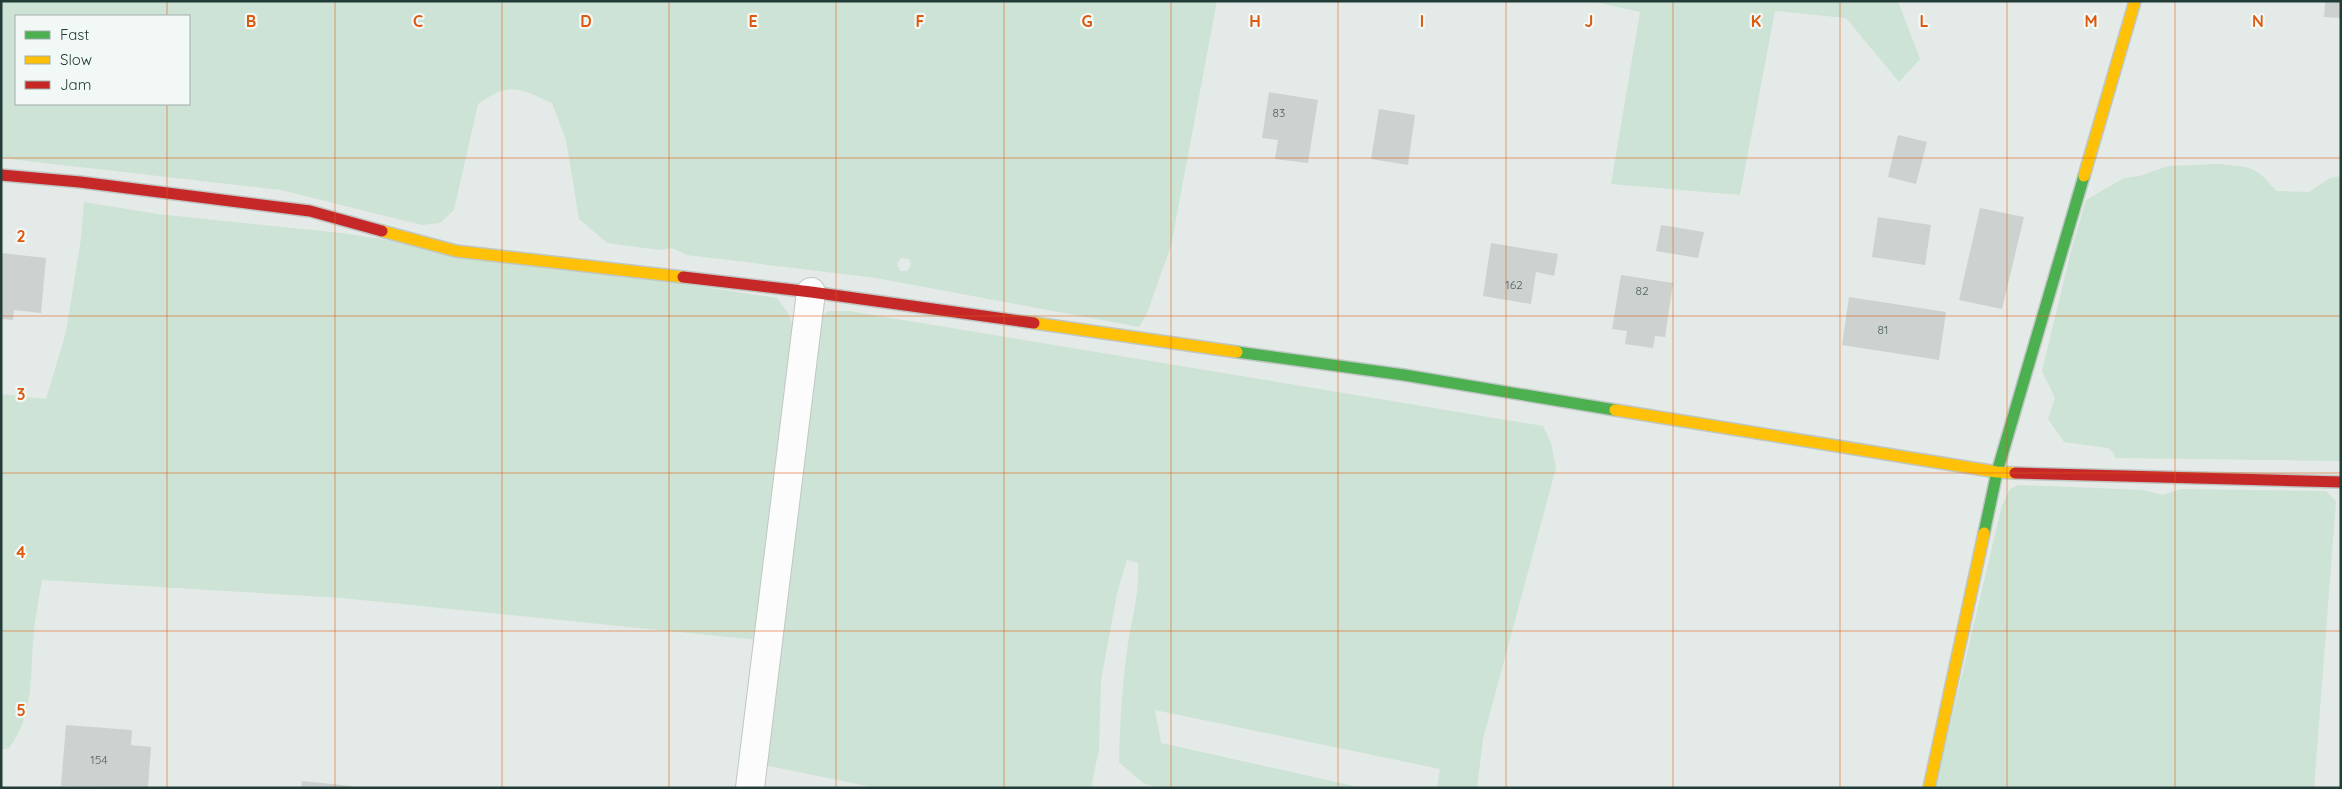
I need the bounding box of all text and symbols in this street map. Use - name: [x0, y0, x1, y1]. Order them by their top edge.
- text: B: [246, 11, 256, 31]
- text: C: [413, 11, 423, 31]
- text: D: [580, 11, 592, 31]
- text: E: [748, 11, 758, 31]
- text: F: [916, 11, 925, 31]
- text: G: [1081, 11, 1093, 31]
- text: H: [1249, 11, 1261, 31]
- text: I: [1420, 11, 1424, 31]
- text: J: [1585, 11, 1593, 31]
- text: K: [1751, 11, 1761, 31]
- text: L: [1920, 11, 1929, 31]
- text: M: [2084, 11, 2098, 31]
- text: N: [2252, 11, 2264, 31]
- legend: [15, 15, 190, 105]
- text: Fast: [60, 25, 89, 44]
- text: Slow: [60, 50, 92, 69]
- text: Jam: [60, 75, 91, 94]
- house number: 83: [1273, 105, 1285, 120]
- text: 2: [16, 226, 26, 246]
- house number: 162: [1505, 277, 1523, 292]
- house number: 82: [1635, 283, 1649, 298]
- house number: 81: [1878, 322, 1888, 337]
- text: 3: [17, 384, 25, 404]
- text: 4: [16, 542, 26, 562]
- text: 5: [16, 700, 26, 720]
- house number: 154: [90, 752, 108, 767]

